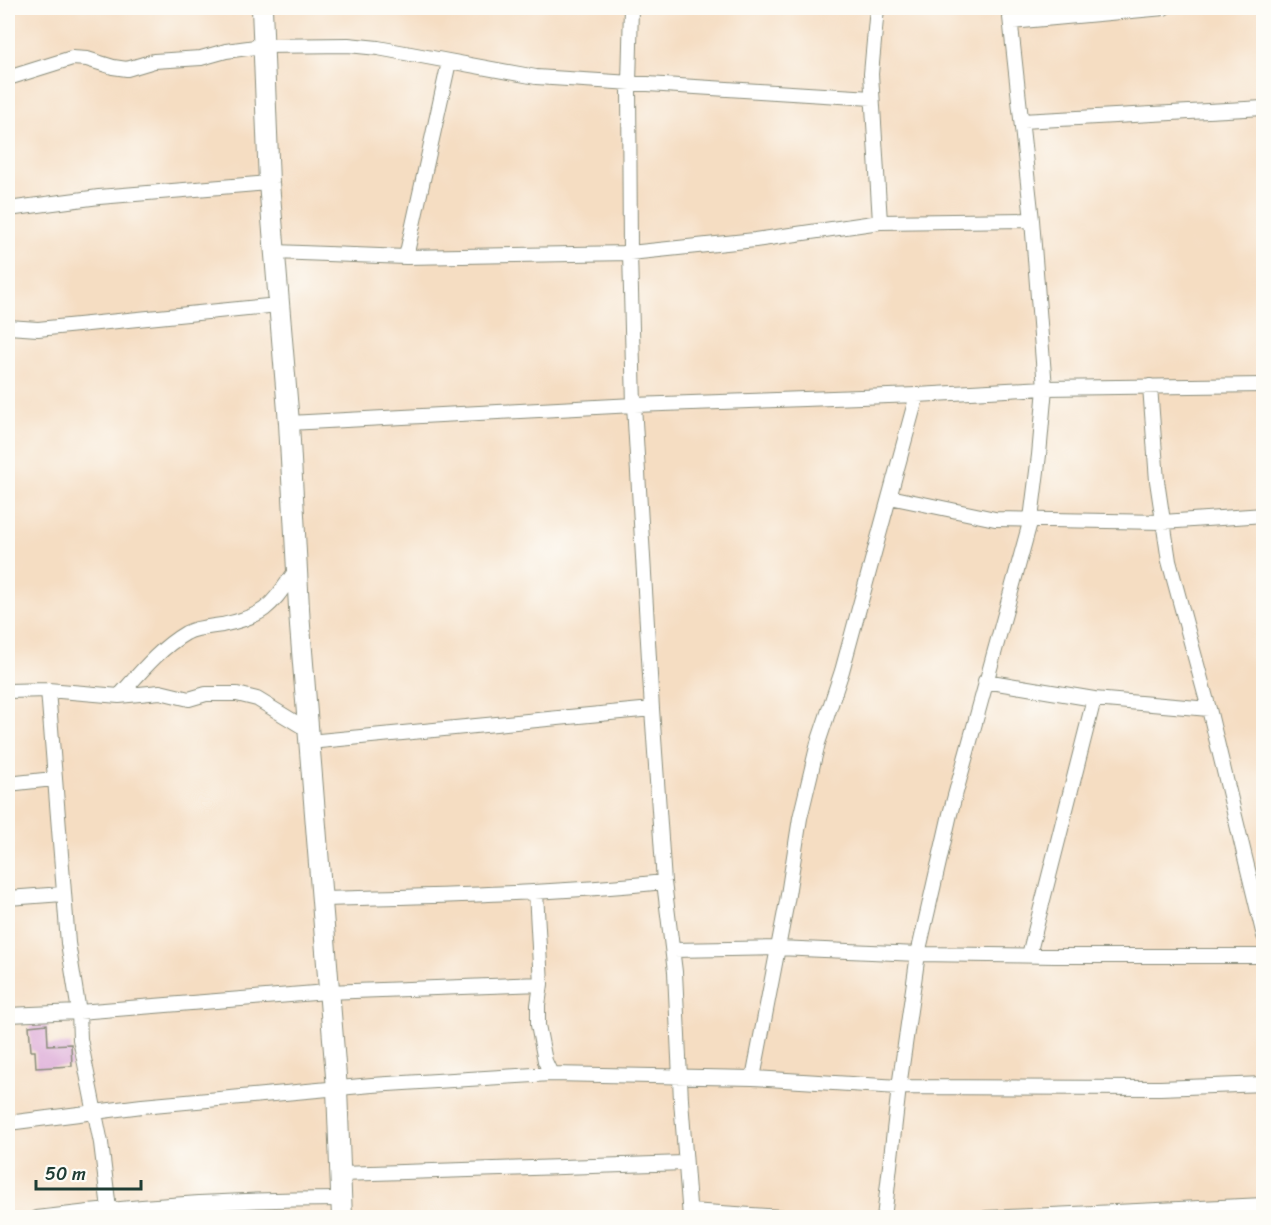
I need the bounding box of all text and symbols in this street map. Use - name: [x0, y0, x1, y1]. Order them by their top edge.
- scale bar: [36, 1153, 141, 1191]
- text: 50 m: [45, 1158, 86, 1190]

